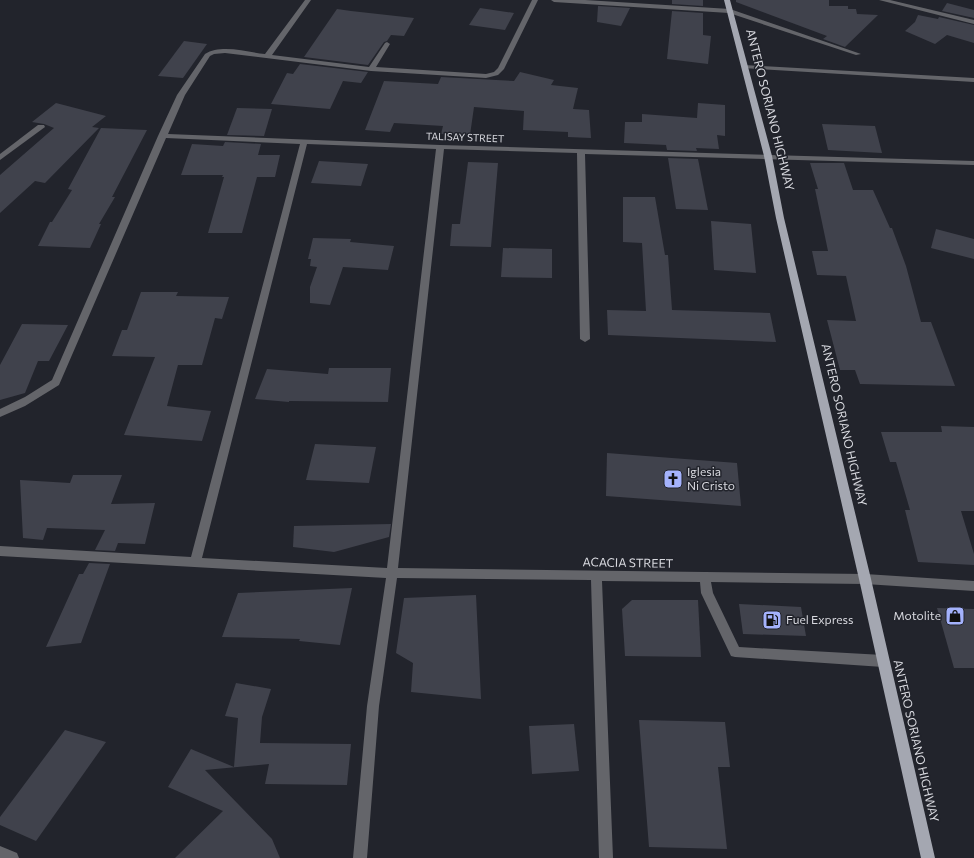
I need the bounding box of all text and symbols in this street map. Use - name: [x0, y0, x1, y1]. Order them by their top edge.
- street label: ANTERO SORIANO HIGHWAY: [744, 27, 798, 192]
- street label: TALISAY STREET: [426, 130, 505, 144]
- street label: ANTERO SORIANO HIGHWAY: [819, 342, 871, 508]
- place label: Iglesia Ni Cristo: [687, 464, 735, 492]
- church icon: Iglesia Ni Cristo: [662, 468, 684, 490]
- street label: ACACIA STREET: [583, 554, 674, 570]
- shop icon: Motolite: [944, 605, 966, 627]
- place label: Motolite: [893, 608, 941, 622]
- fuel station icon: Fuel Express: [761, 609, 783, 631]
- place label: Fuel Express: [786, 612, 854, 626]
- street label: ANTERO SORIANO HIGHWAY: [891, 658, 943, 824]

